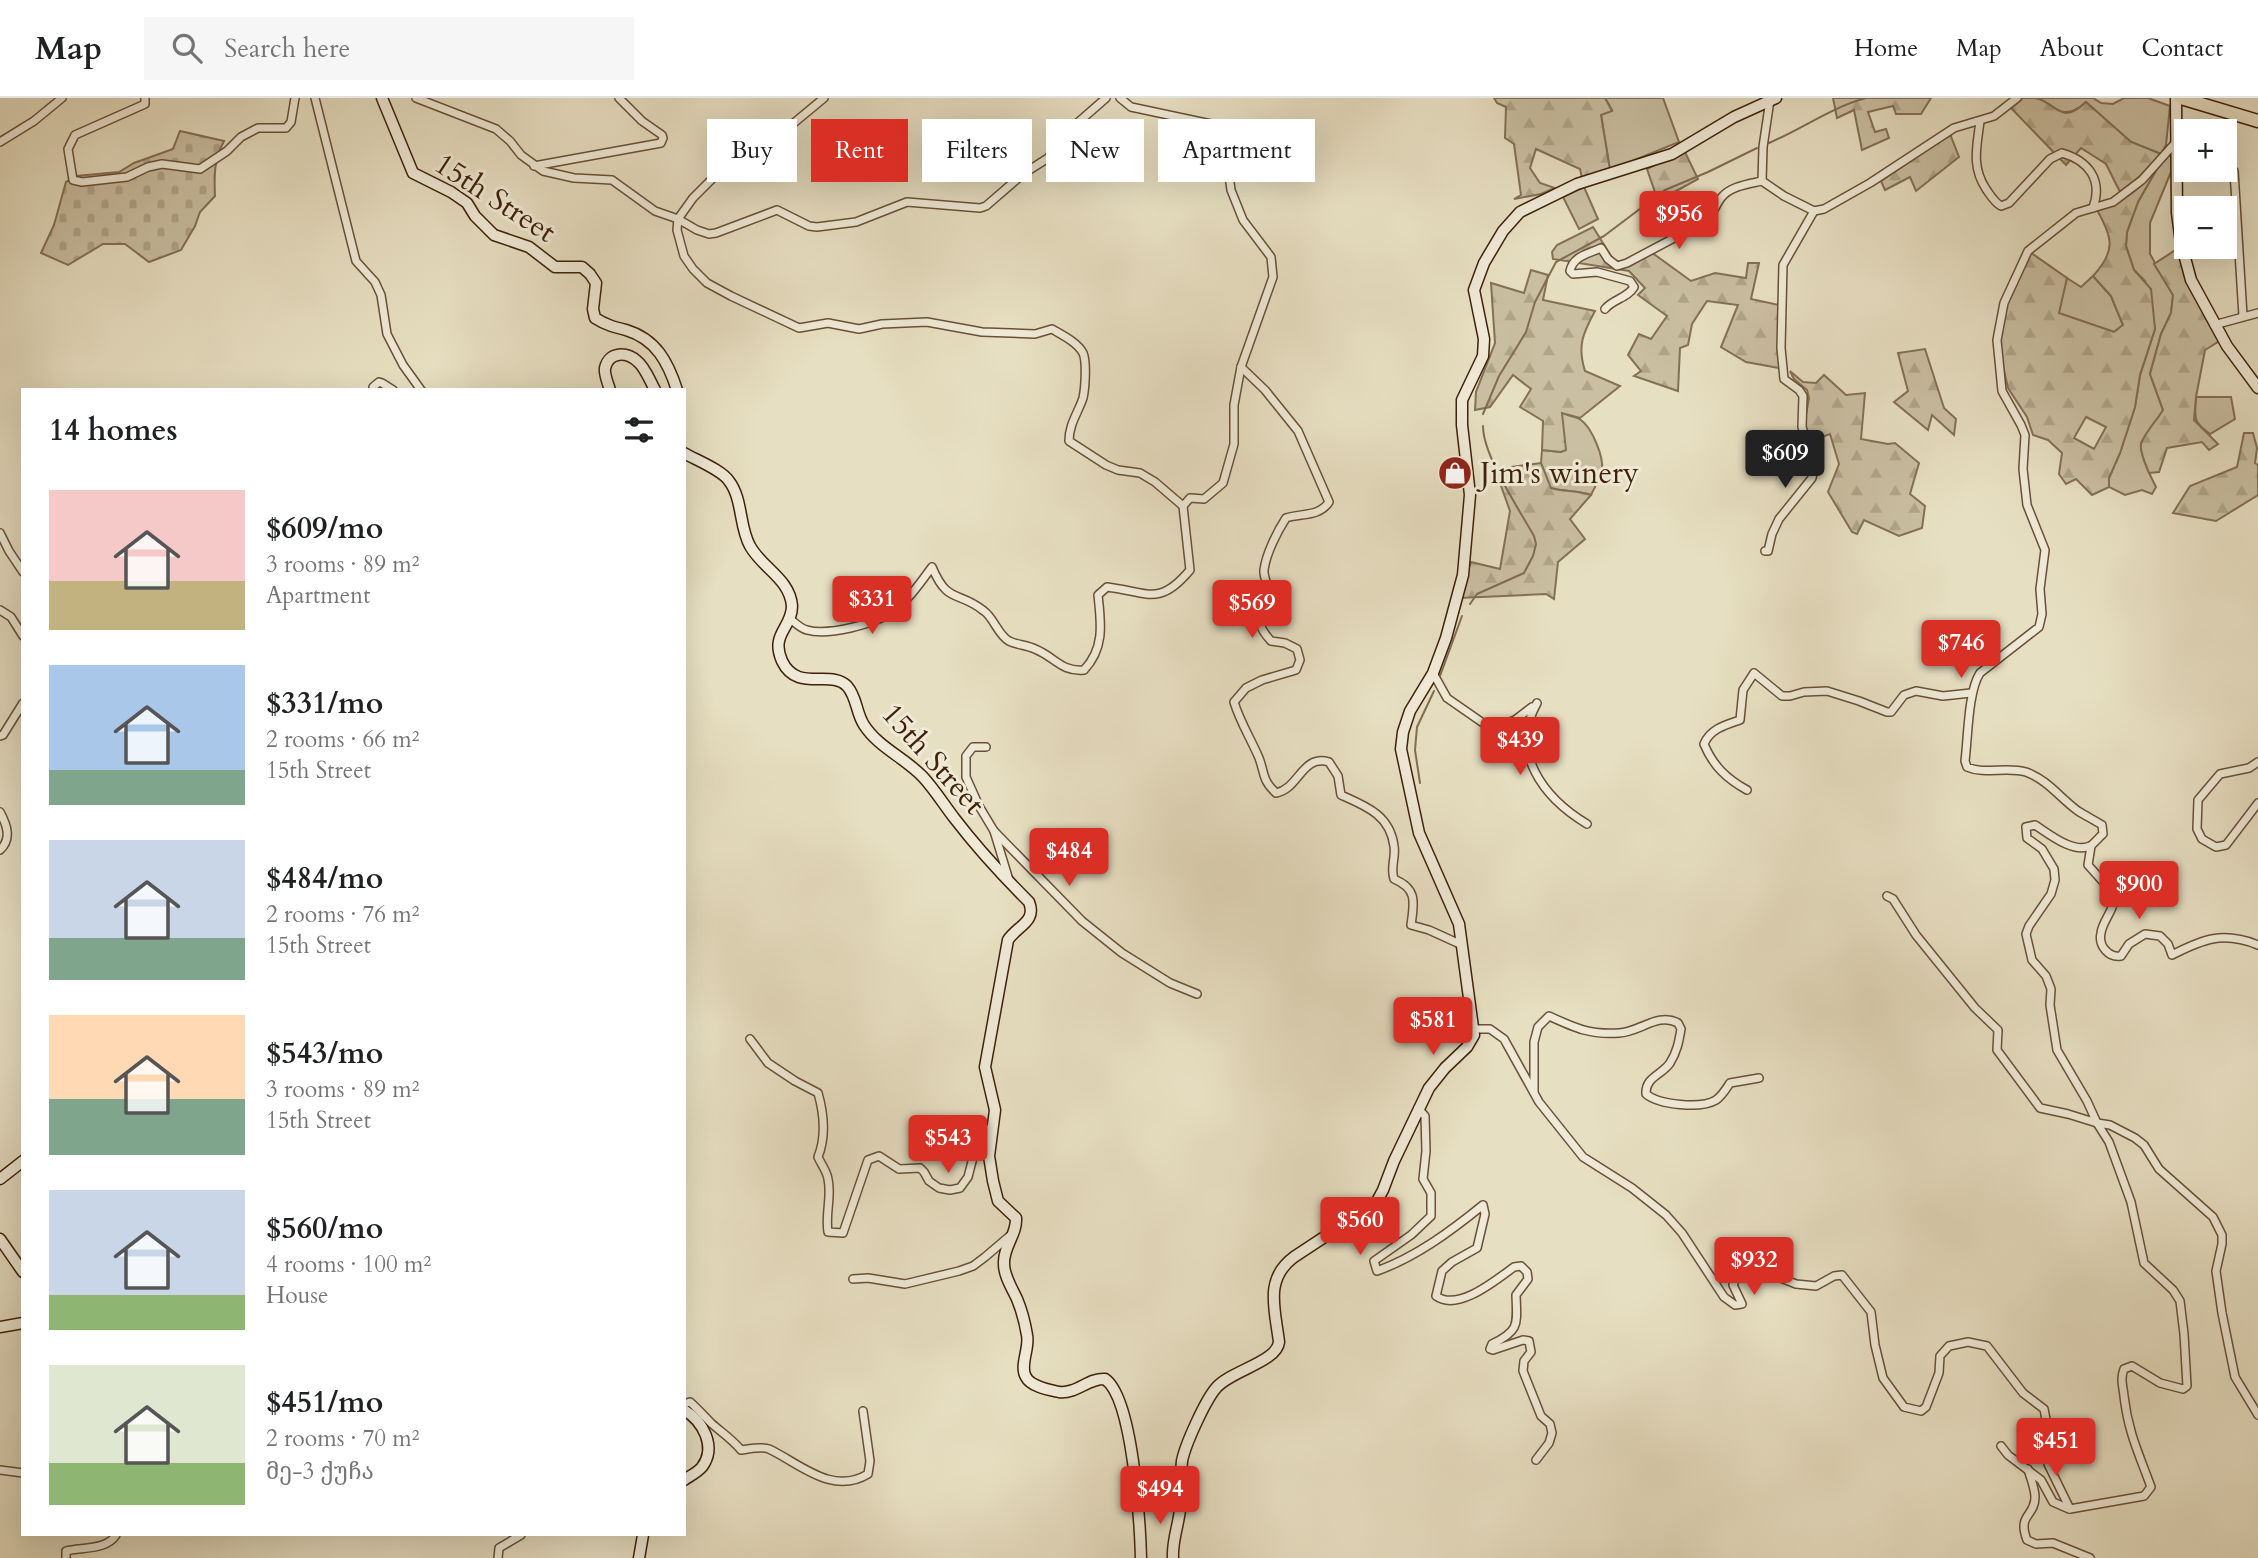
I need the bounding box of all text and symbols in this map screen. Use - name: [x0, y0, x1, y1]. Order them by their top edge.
- search box: [144, 17, 634, 80]
- text: Map: [35, 26, 102, 71]
- icon: search: [168, 29, 206, 67]
- text: Search here: [224, 31, 350, 66]
- text: Home: [1854, 32, 1918, 65]
- text: Map: [1956, 32, 2002, 65]
- text: About: [2040, 32, 2104, 65]
- text: Contact: [2142, 32, 2223, 65]
- chip: Buy: [707, 119, 797, 182]
- chip: Rent: [811, 119, 908, 182]
- chip: Filters: [922, 119, 1032, 182]
- chip: New: [1046, 119, 1144, 182]
- chip: Apartment: [1158, 119, 1315, 182]
- map controls: [2174, 119, 2237, 259]
- button: +: [2174, 119, 2237, 182]
- street label: 15th Street: [426, 144, 564, 253]
- pin: $956: [1638, 192, 1720, 251]
- button: −: [2174, 196, 2237, 259]
- text: $956: [1655, 198, 1703, 229]
- text: 14 homes: [49, 410, 178, 451]
- icon: filters: [620, 411, 658, 449]
- pin: $609: [1744, 430, 1826, 490]
- text: $609: [1761, 437, 1809, 468]
- place label: Jim's winery: [1476, 453, 1639, 494]
- shop icon: Jim's winery: [1436, 454, 1474, 492]
- text: $609/mo: [266, 508, 383, 549]
- icon: home: [105, 518, 189, 602]
- text: 3 rooms · 89 m²: [266, 549, 419, 580]
- pin: $331: [831, 576, 913, 636]
- text: Apartment: [266, 580, 370, 611]
- pin: $569: [1211, 580, 1293, 640]
- text: $331: [848, 583, 896, 614]
- text: $569: [1228, 587, 1276, 618]
- pin: $746: [1920, 620, 2002, 680]
- text: $746: [1937, 627, 1985, 658]
- text: $331/mo: [266, 683, 383, 724]
- icon: home: [105, 693, 189, 777]
- street label: 15th Street: [872, 694, 994, 824]
- pin: $439: [1479, 718, 1561, 777]
- text: 2 rooms · 66 m²: [266, 724, 419, 755]
- text: $439: [1496, 724, 1544, 755]
- text: 15th Street: [266, 755, 371, 786]
- pin: $484: [1028, 828, 1110, 888]
- text: $484: [1045, 835, 1093, 866]
- text: $484/mo: [266, 858, 383, 899]
- pin: $900: [2098, 862, 2180, 921]
- icon: home: [105, 868, 189, 952]
- text: $900: [2115, 868, 2163, 899]
- text: 2 rooms · 76 m²: [266, 899, 419, 930]
- text: 15th Street: [266, 930, 371, 961]
- pin: $581: [1392, 998, 1474, 1057]
- text: $581: [1409, 1004, 1457, 1035]
- text: $543/mo: [266, 1033, 383, 1074]
- icon: home: [105, 1043, 189, 1127]
- text: 3 rooms · 89 m²: [266, 1074, 419, 1105]
- text: 15th Street: [266, 1105, 371, 1136]
- pin: $543: [907, 1116, 989, 1175]
- text: $543: [924, 1122, 972, 1153]
- pin: $560: [1319, 1198, 1401, 1257]
- text: $560: [1336, 1204, 1384, 1235]
- text: $560/mo: [266, 1208, 383, 1249]
- icon: home: [105, 1218, 189, 1302]
- pin: $932: [1713, 1238, 1795, 1297]
- text: $932: [1730, 1244, 1778, 1275]
- text: 4 rooms · 100 m²: [266, 1249, 431, 1280]
- text: House: [266, 1280, 328, 1311]
- text: $451/mo: [266, 1382, 383, 1423]
- icon: home: [105, 1393, 189, 1477]
- pin: $451: [2015, 1418, 2097, 1478]
- text: 2 rooms · 70 m²: [266, 1423, 419, 1454]
- text: $451: [2032, 1425, 2080, 1456]
- text: მე-3 ქუჩა: [266, 1456, 374, 1487]
- pin: $494: [1119, 1466, 1201, 1526]
- text: $494: [1136, 1473, 1184, 1504]

